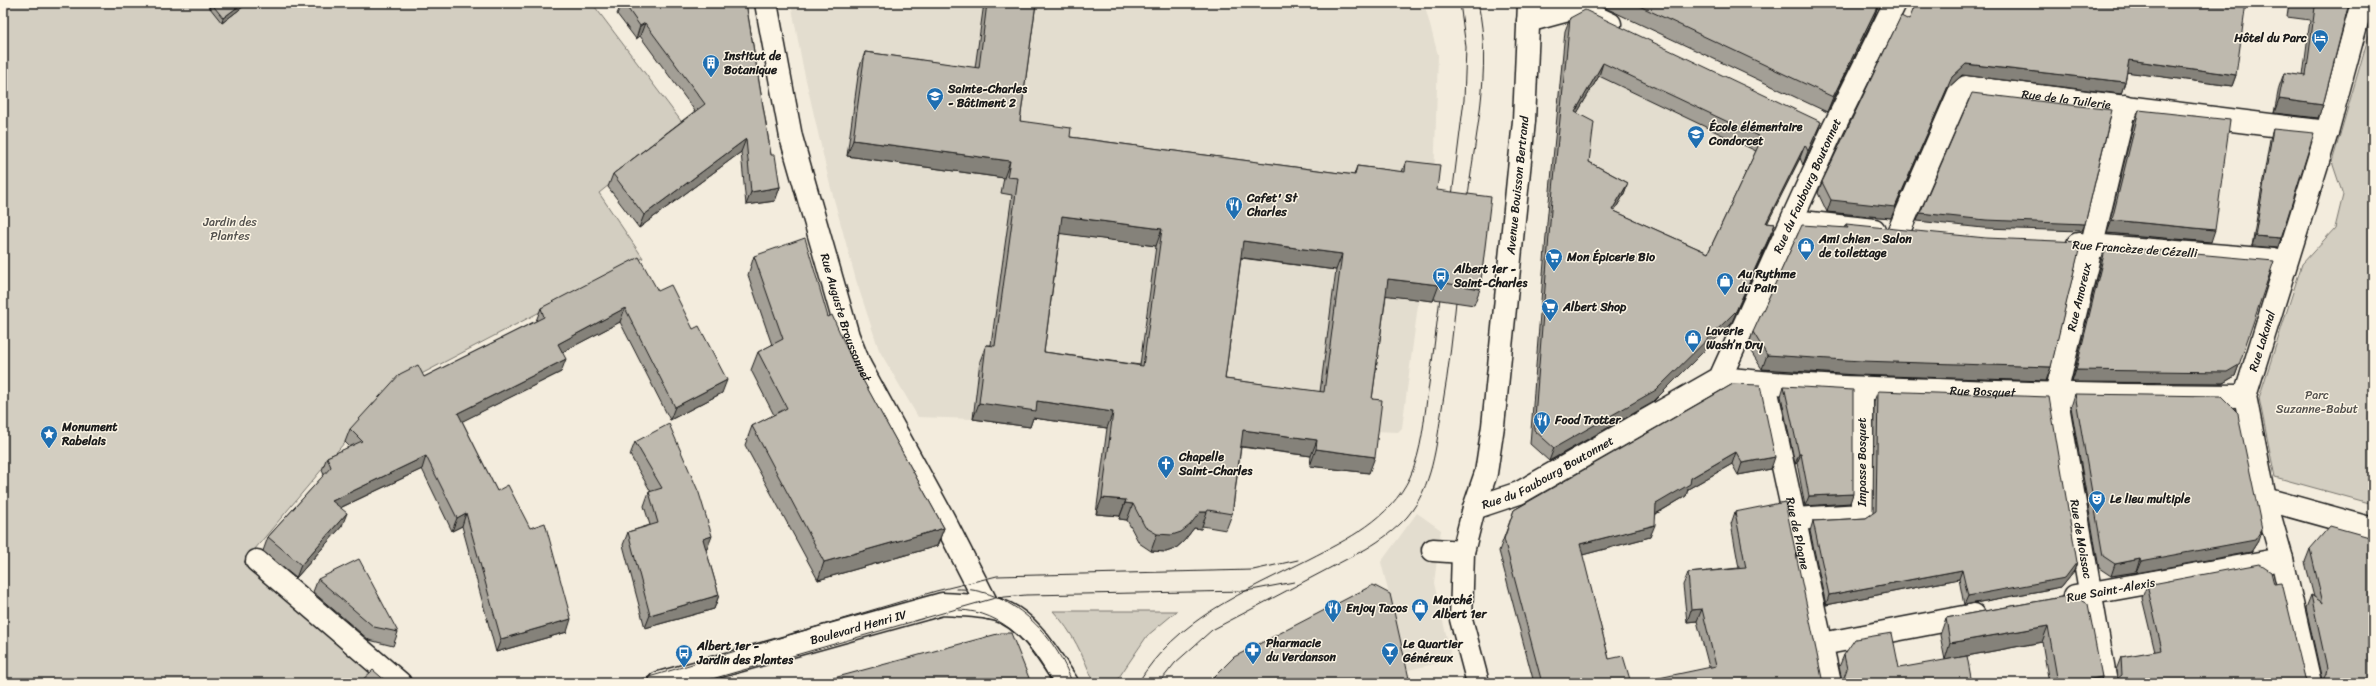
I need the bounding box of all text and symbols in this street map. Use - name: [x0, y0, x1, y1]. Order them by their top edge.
- place label: Hôtel du Parc: [2233, 27, 2307, 49]
- hotel icon: Hôtel du Parc: [2310, 28, 2330, 53]
- place label: Institut de Botanique: [723, 45, 781, 81]
- building icon: Institut de Botanique: [701, 53, 721, 78]
- place label: Sainte-Charles - Bâtiment 2: [947, 78, 1028, 114]
- street label: Rue de la Tuilerie: [2020, 83, 2112, 116]
- school or university icon: Sainte-Charles - Bâtiment 2: [925, 86, 945, 111]
- street label: Rue du Faubourg Boutonnet: [1767, 114, 1848, 257]
- street label: Avenue Bouisson Bertrand: [1499, 115, 1535, 257]
- place label: École élémentaire Condorcet: [1708, 116, 1803, 152]
- school or university icon: École élémentaire Condorcet: [1686, 124, 1706, 149]
- place label: Cafet' St Charles: [1246, 187, 1298, 223]
- restaurant icon: Cafet' St Charles: [1224, 195, 1244, 220]
- park label: Jardin des Plantes: [202, 211, 257, 247]
- place label: Ami chien - Salon de toilettage: [1818, 228, 1912, 264]
- street label: Rue Francèze de Cézelli: [2072, 234, 2199, 264]
- shop icon: Ami chien - Salon de toilettage: [1796, 236, 1816, 261]
- place label: Mon Épicerie Bio: [1566, 246, 1656, 268]
- supermarket icon: Mon Épicerie Bio: [1544, 247, 1564, 272]
- street label: Rue Auguste Broussonnet: [814, 251, 878, 387]
- place label: Albert 1er - Saint-Charles: [1453, 258, 1528, 294]
- street label: Rue Amoreux: [2060, 260, 2098, 334]
- place label: Au Rythme du Pain: [1737, 263, 1797, 299]
- bus stop icon: Albert 1er - Saint-Charles: [1431, 266, 1451, 291]
- shop icon: Au Rythme du Pain: [1715, 271, 1735, 296]
- place label: Albert Shop: [1562, 296, 1627, 318]
- supermarket icon: Albert Shop: [1540, 297, 1560, 322]
- street label: Rue Lakanal: [2242, 307, 2282, 374]
- place label: Laverie Washʼn Dry: [1706, 320, 1764, 356]
- shop icon: Laverie Washʼn Dry: [1683, 328, 1703, 353]
- street label: Rue Bosquet: [1949, 379, 2017, 404]
- park label: Parc Suzanne-Babut: [2276, 384, 2358, 420]
- place label: Food Trotter: [1554, 409, 1621, 431]
- restaurant icon: Food Trotter: [1532, 410, 1552, 435]
- place label: Monument Rabelais: [61, 416, 118, 452]
- street label: Impasse Bosquet: [1851, 418, 1873, 507]
- place icon: Monument Rabelais: [39, 424, 59, 449]
- street label: Rue du Faubourg Boutonnet: [1479, 430, 1618, 516]
- place label: Chapelle Saint-Charles: [1178, 446, 1253, 482]
- church icon: Chapelle Saint-Charles: [1156, 454, 1176, 479]
- place label: Le lieu multiple: [2110, 488, 2191, 510]
- theatre icon: Le lieu multiple: [2087, 489, 2107, 514]
- street label: Rue de Plagne: [1779, 495, 1816, 572]
- street label: Rue de Moissac: [2063, 498, 2099, 580]
- street label: Rue Saint-Alexis: [2065, 571, 2157, 609]
- place label: Marché Albert 1er: [1432, 589, 1487, 625]
- place label: Enjoy Tacos: [1346, 597, 1408, 619]
- shop icon: Marché Albert 1er: [1410, 597, 1430, 622]
- restaurant icon: Enjoy Tacos: [1323, 598, 1343, 623]
- street label: Boulevard Henri IV: [807, 603, 910, 651]
- place label: Pharmacie du Verdanson: [1266, 632, 1337, 668]
- place label: Le Quartier Généreux: [1402, 633, 1464, 669]
- place label: Albert 1er - Jardin des Plantes: [696, 635, 794, 671]
- pharmacy icon: Pharmacie du Verdanson: [1243, 640, 1263, 665]
- bar icon: Le Quartier Généreux: [1380, 641, 1400, 666]
- bus stop icon: Albert 1er - Jardin des Plantes: [674, 643, 694, 668]

